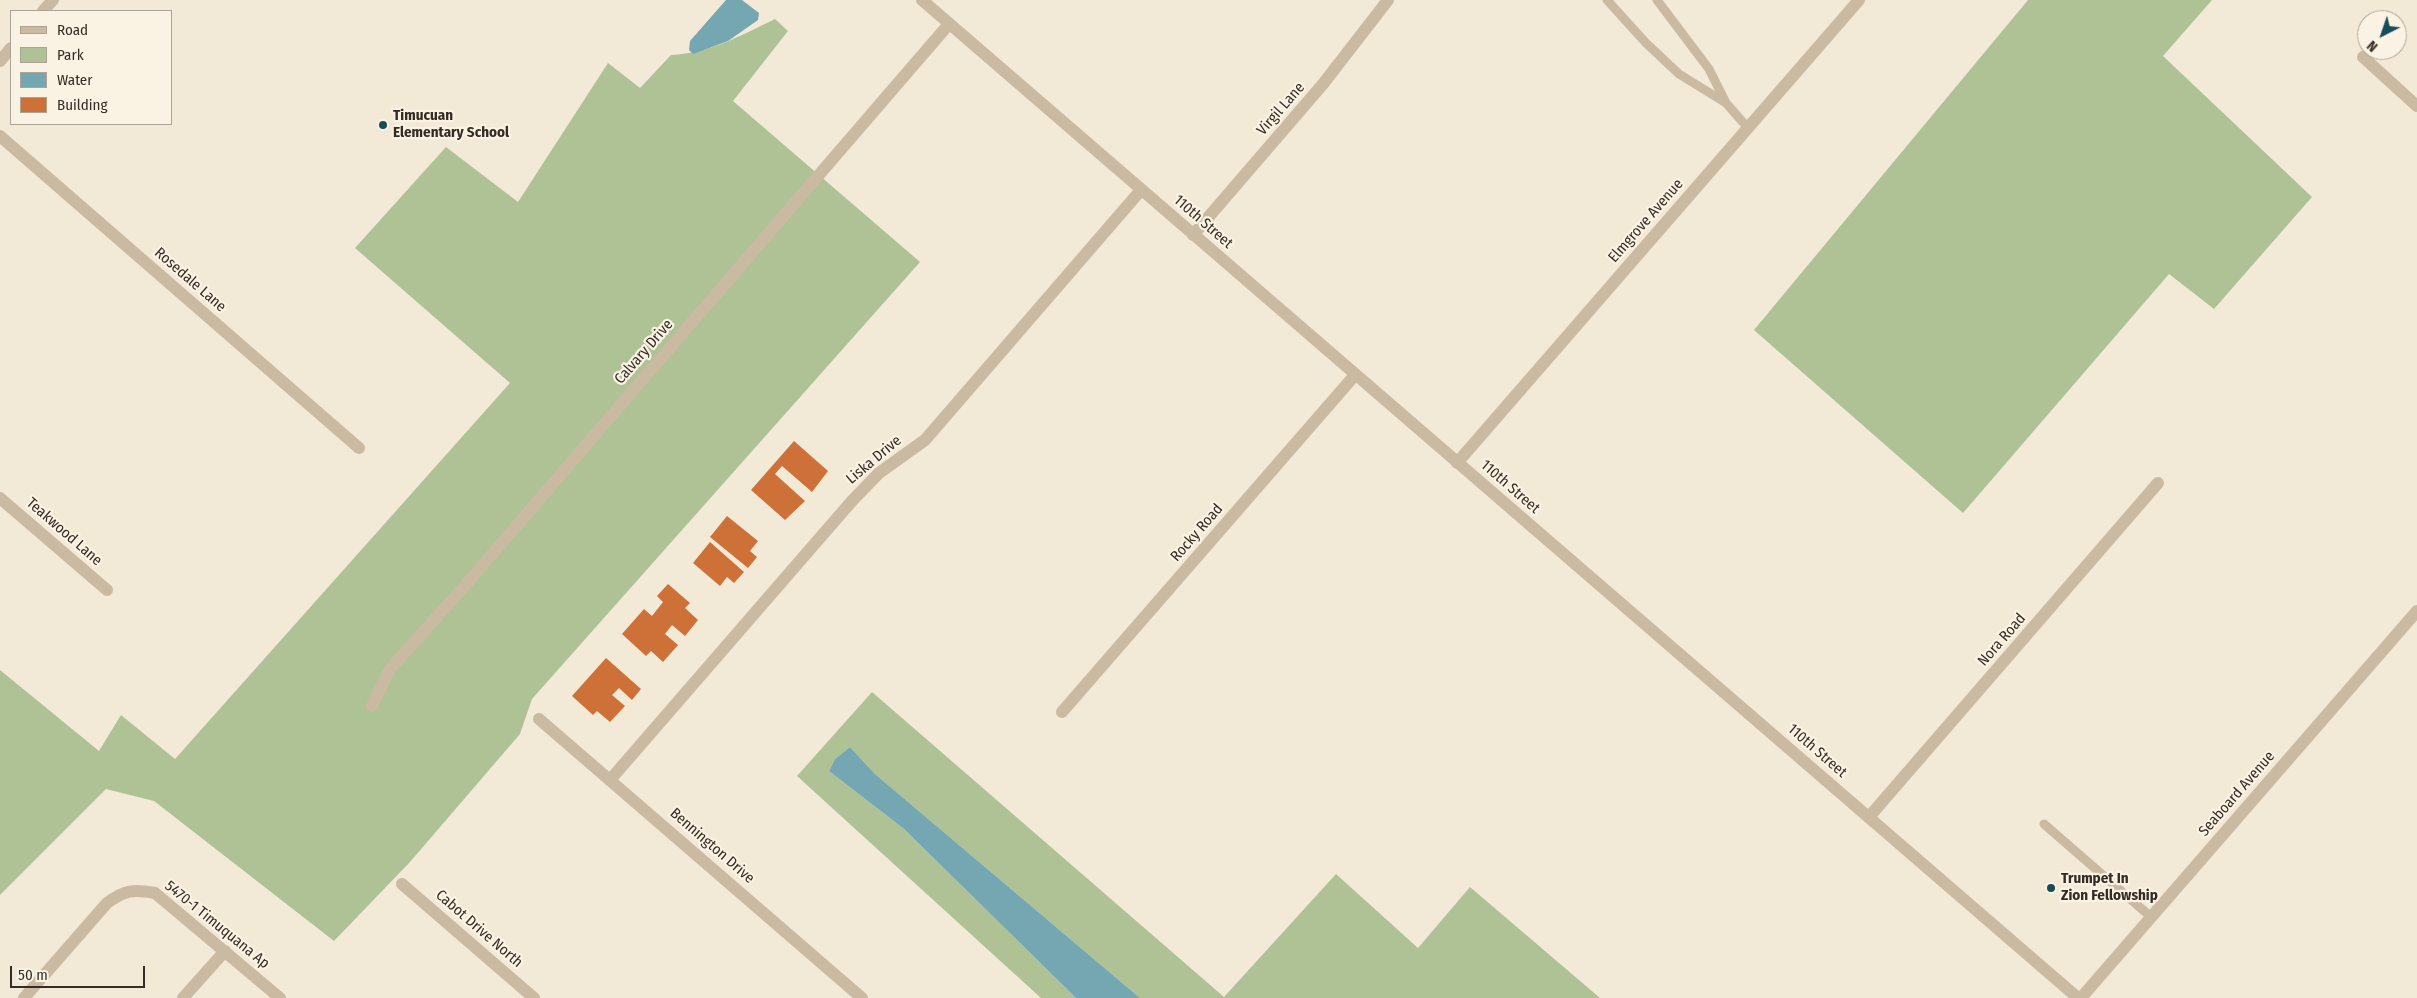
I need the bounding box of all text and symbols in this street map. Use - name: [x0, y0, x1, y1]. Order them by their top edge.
- legend: [10, 10, 172, 125]
- north arrow: [2357, 10, 2407, 60]
- text: Road: [57, 21, 88, 39]
- text: N: [2364, 37, 2381, 55]
- text: Park: [57, 46, 84, 64]
- text: Water: [57, 71, 92, 89]
- street label: Virgil Lane: [1253, 79, 1309, 139]
- text: Building: [57, 96, 108, 114]
- place label: Timucuan Elementary School: [393, 107, 509, 142]
- marker: Timucuan Elementary School: [377, 119, 389, 131]
- street label: Elmgrove Avenue: [1605, 176, 1687, 266]
- street label: 110th Street: [1170, 191, 1236, 253]
- street label: Rosedale Lane: [151, 244, 229, 316]
- street label: Calvary Drive: [611, 316, 677, 388]
- street label: Liska Drive: [843, 432, 905, 488]
- street label: 110th Street: [1477, 456, 1543, 518]
- street label: Teakwood Lane: [23, 494, 105, 570]
- street label: Rocky Road: [1167, 500, 1227, 566]
- street label: Nora Road: [1974, 610, 2030, 670]
- street label: 110th Street: [1784, 720, 1850, 782]
- street label: Seaboard Avenue: [2195, 748, 2279, 840]
- street label: Bennington Drive: [666, 804, 758, 888]
- place label: Trumpet In Zion Fellowship: [2061, 870, 2158, 905]
- street label: 5470-1 Timuquana Ap: [161, 877, 273, 973]
- marker: Trumpet In Zion Fellowship: [2045, 882, 2057, 894]
- street label: Cabot Drive North: [432, 886, 526, 972]
- scale bar: [12, 956, 148, 988]
- text: 50 m: [18, 966, 48, 984]

